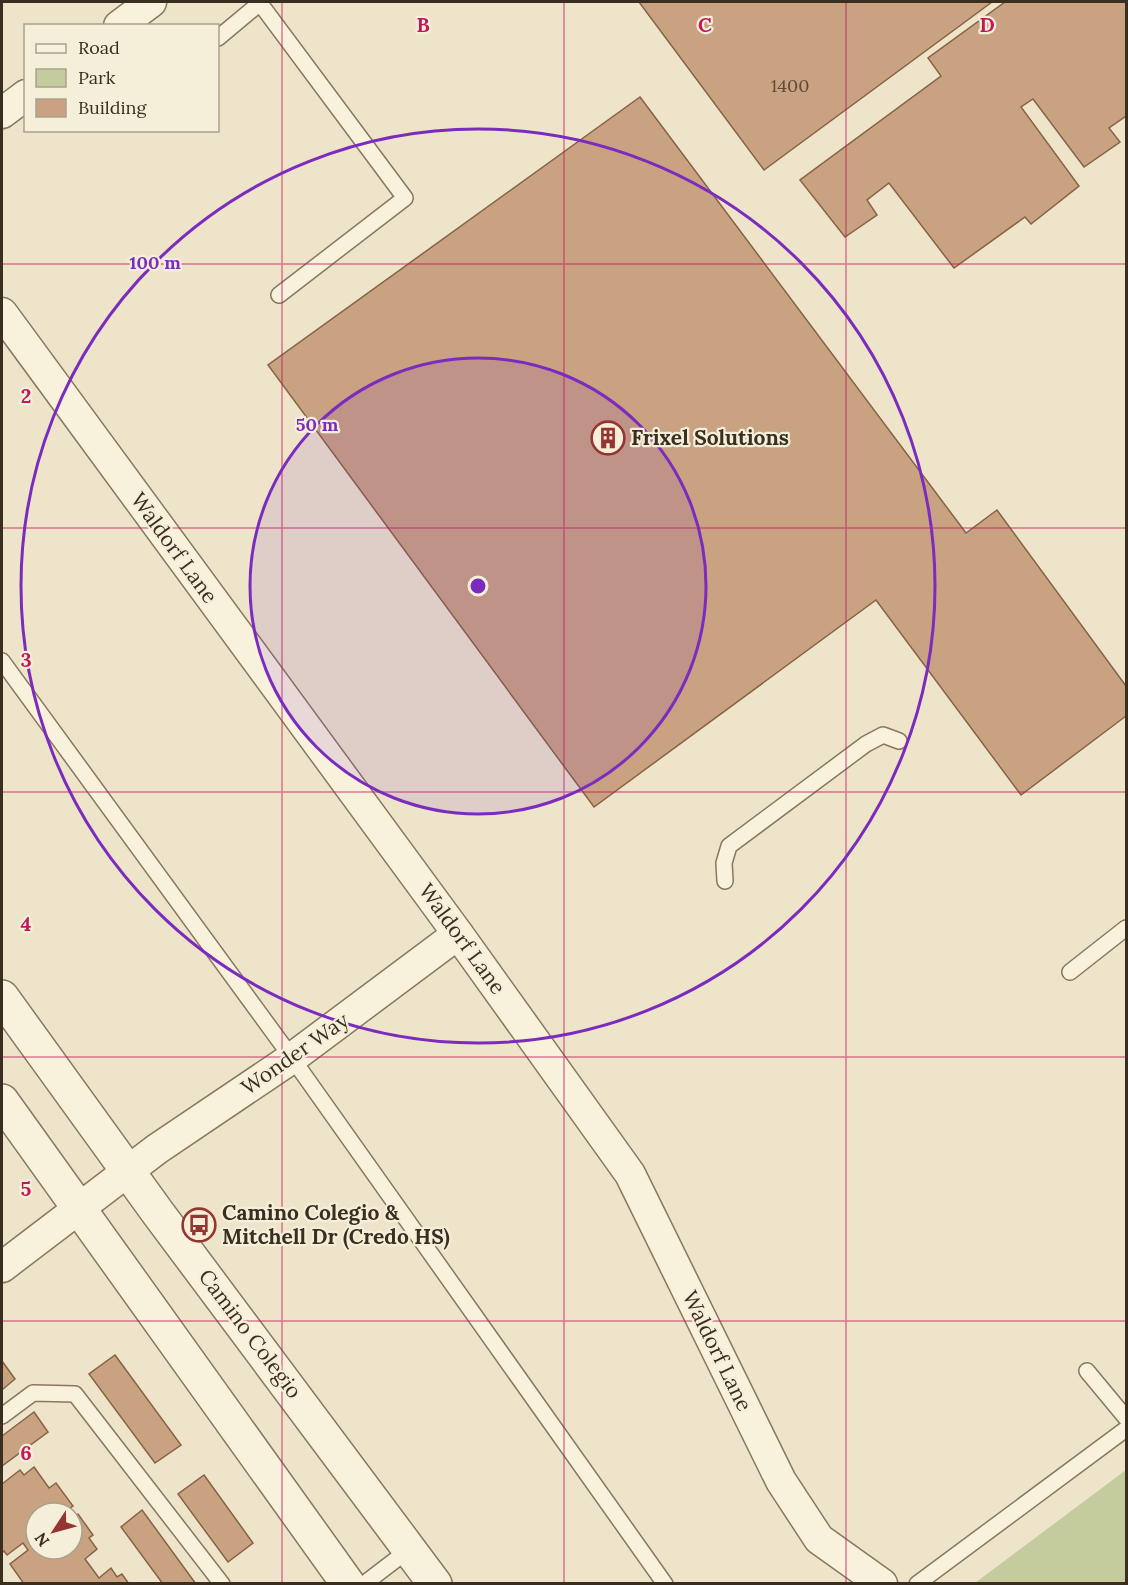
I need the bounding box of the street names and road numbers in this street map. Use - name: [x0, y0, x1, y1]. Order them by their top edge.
- street label: Waldorf Lane: [125, 487, 224, 609]
- street label: Waldorf Lane: [413, 878, 512, 1000]
- street label: Wonder Way: [236, 1007, 354, 1101]
- street label: Camino Colegio: [193, 1264, 308, 1404]
- street label: Waldorf Lane: [677, 1286, 758, 1415]

